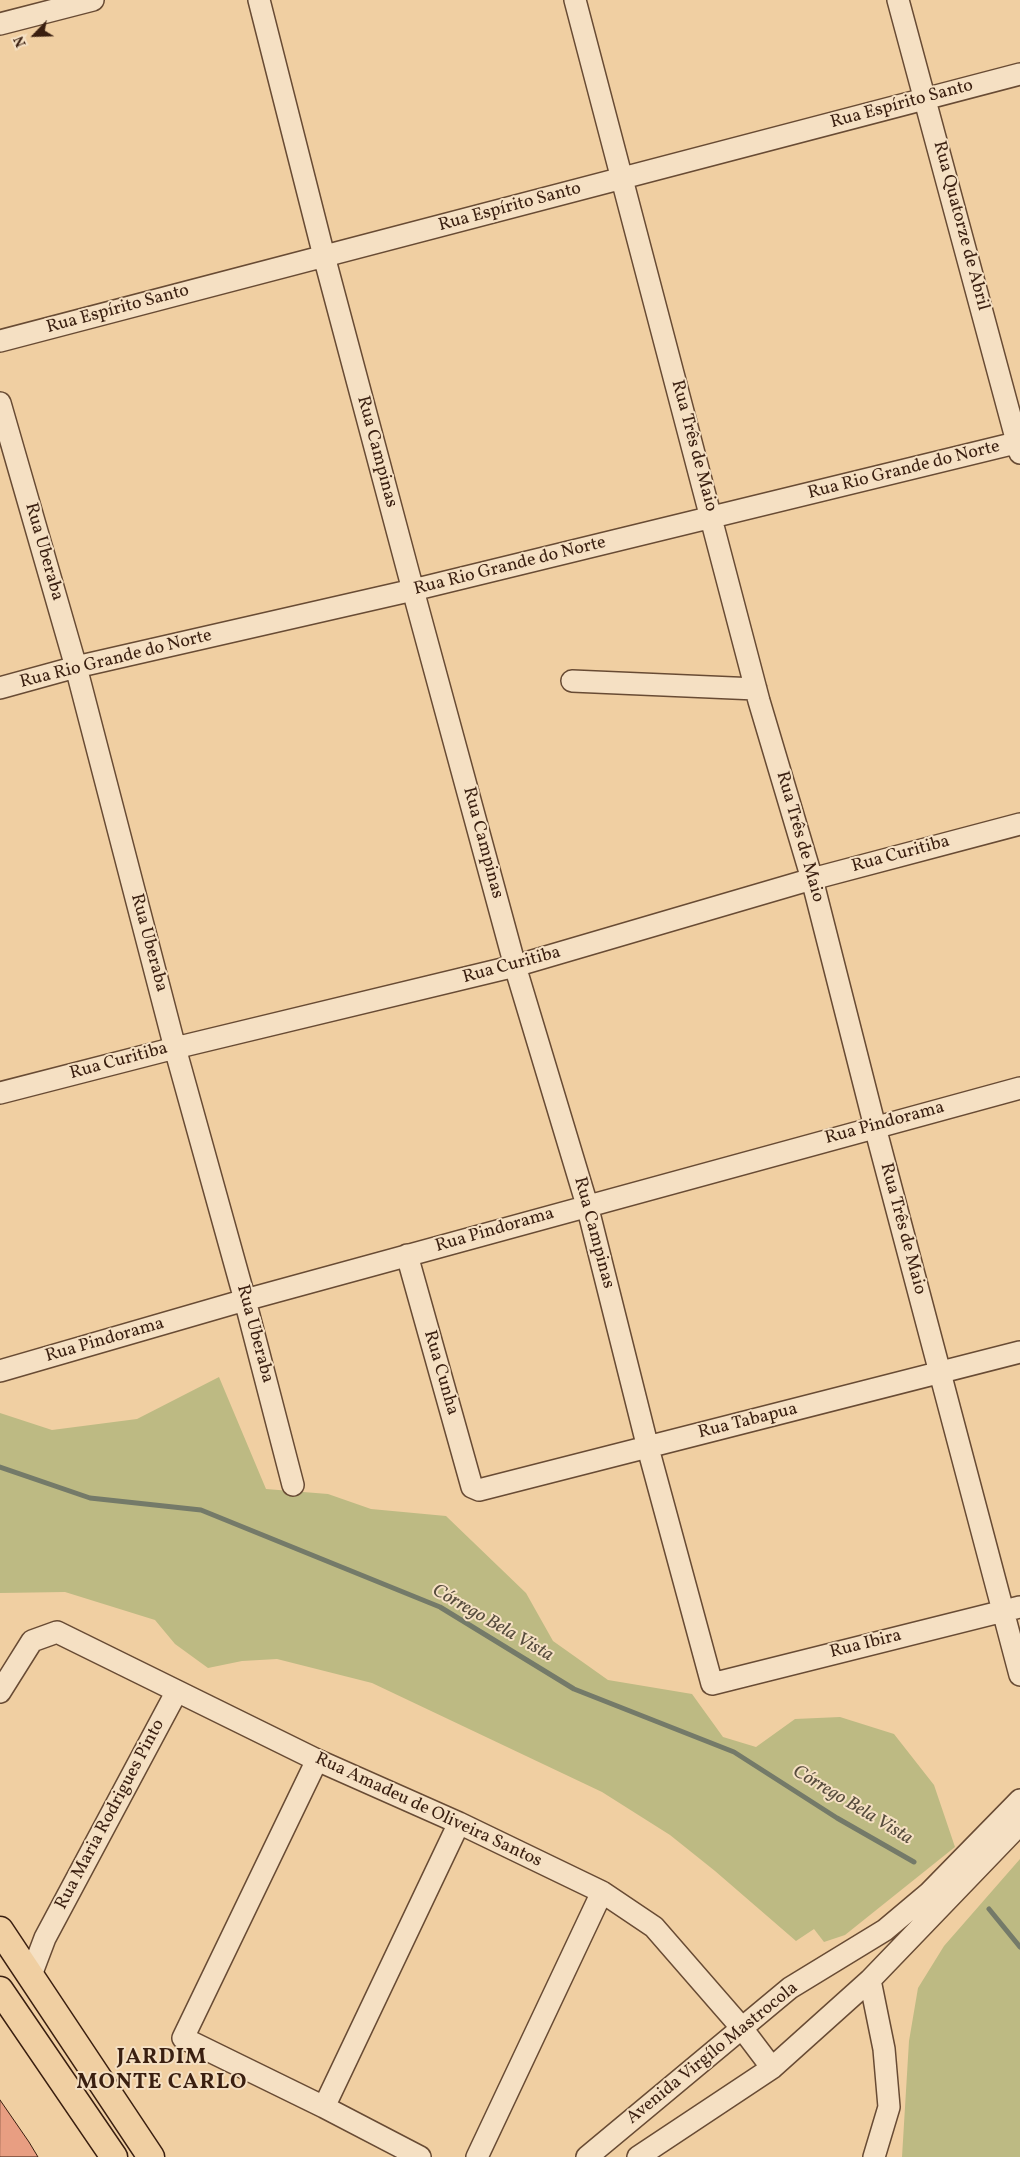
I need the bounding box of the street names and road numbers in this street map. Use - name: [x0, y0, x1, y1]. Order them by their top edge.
- street label: Rua Espírito Santo: [828, 76, 976, 134]
- street label: Rua Quatorze de Abril: [927, 139, 993, 313]
- street label: Rua Espírito Santo: [436, 179, 584, 237]
- street label: Rua Espírito Santo: [44, 281, 192, 339]
- street label: Rua Três de Maio: [665, 378, 721, 514]
- street label: Rua Campinas: [351, 394, 401, 510]
- street label: Rua Rio Grande do Norte: [806, 437, 1002, 505]
- street label: Rua Uberaba: [19, 501, 67, 603]
- street label: Rua Rio Grande do Norte: [412, 533, 608, 601]
- street label: Rua Rio Grande do Norte: [18, 626, 214, 694]
- street label: Rua Três de Maio: [770, 769, 828, 905]
- street label: Rua Campinas: [457, 785, 507, 901]
- street label: Rua Curitiba: [850, 832, 952, 878]
- street label: Rua Uberaba: [125, 891, 171, 995]
- street label: Rua Curitiba: [461, 943, 563, 989]
- street label: Rua Curitiba: [68, 1039, 170, 1085]
- street label: Rua Pindorama: [823, 1098, 947, 1150]
- street label: Rua Três de Maio: [874, 1161, 930, 1297]
- street label: Rua Campinas: [568, 1175, 618, 1291]
- street label: Rua Pindorama: [433, 1204, 557, 1258]
- street label: Rua Uberaba: [231, 1282, 277, 1386]
- street label: Rua Pindorama: [43, 1314, 167, 1368]
- street label: Rua Cunha: [418, 1328, 462, 1418]
- street label: Rua Tabapua: [696, 1399, 800, 1445]
- street label: Rua Ibira: [828, 1626, 904, 1664]
- street label: Rua Maria Rodrigues Pinto: [52, 1716, 170, 1914]
- street label: Rua Amadeu de Oliveira Santos: [311, 1749, 545, 1873]
- street label: Avenida Virgílo Mastrocola: [623, 1978, 803, 2130]

